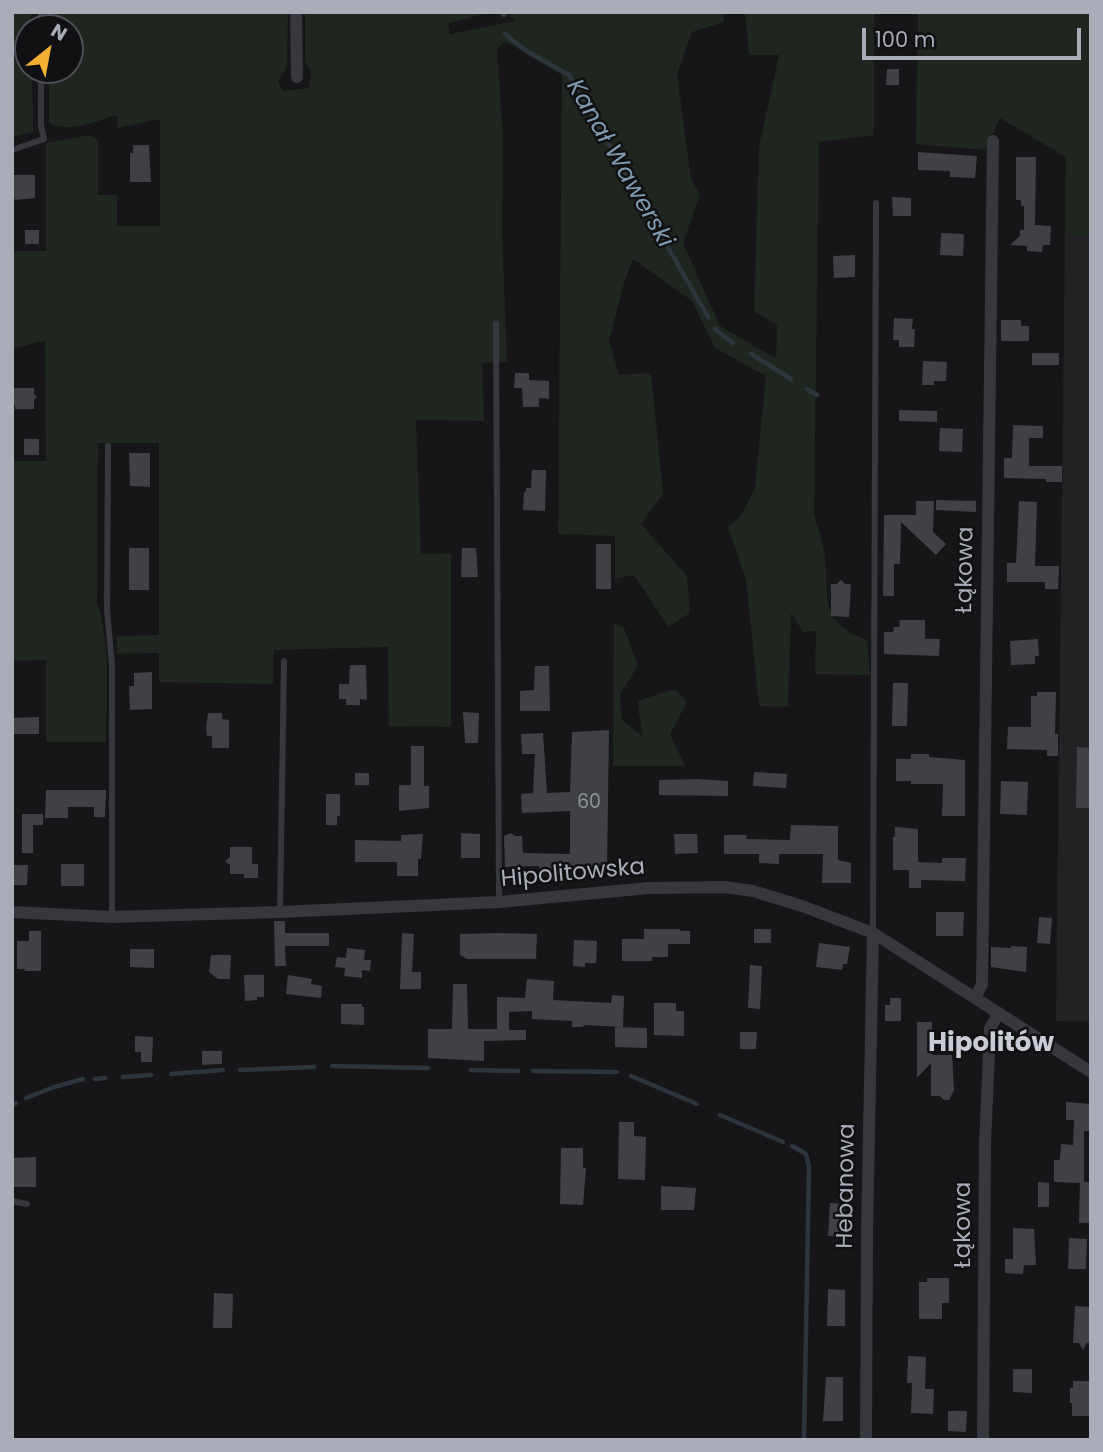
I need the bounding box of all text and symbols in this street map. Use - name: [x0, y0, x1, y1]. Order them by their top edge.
- north arrow: [14, 14, 84, 84]
- scale bar: [865, 14, 1084, 58]
- text: N: [46, 17, 72, 48]
- text: 100 m: [875, 25, 935, 54]
- water label: Kanał Wawerski: [559, 75, 679, 253]
- street label: Łąkowa: [951, 526, 981, 614]
- house number: 60: [577, 792, 601, 814]
- street label: Hipolitowska: [500, 854, 646, 894]
- district label: Hipolitów: [928, 1028, 1054, 1060]
- street label: Hebanowa: [832, 1123, 862, 1249]
- street label: Łąkowa: [950, 1182, 978, 1268]

